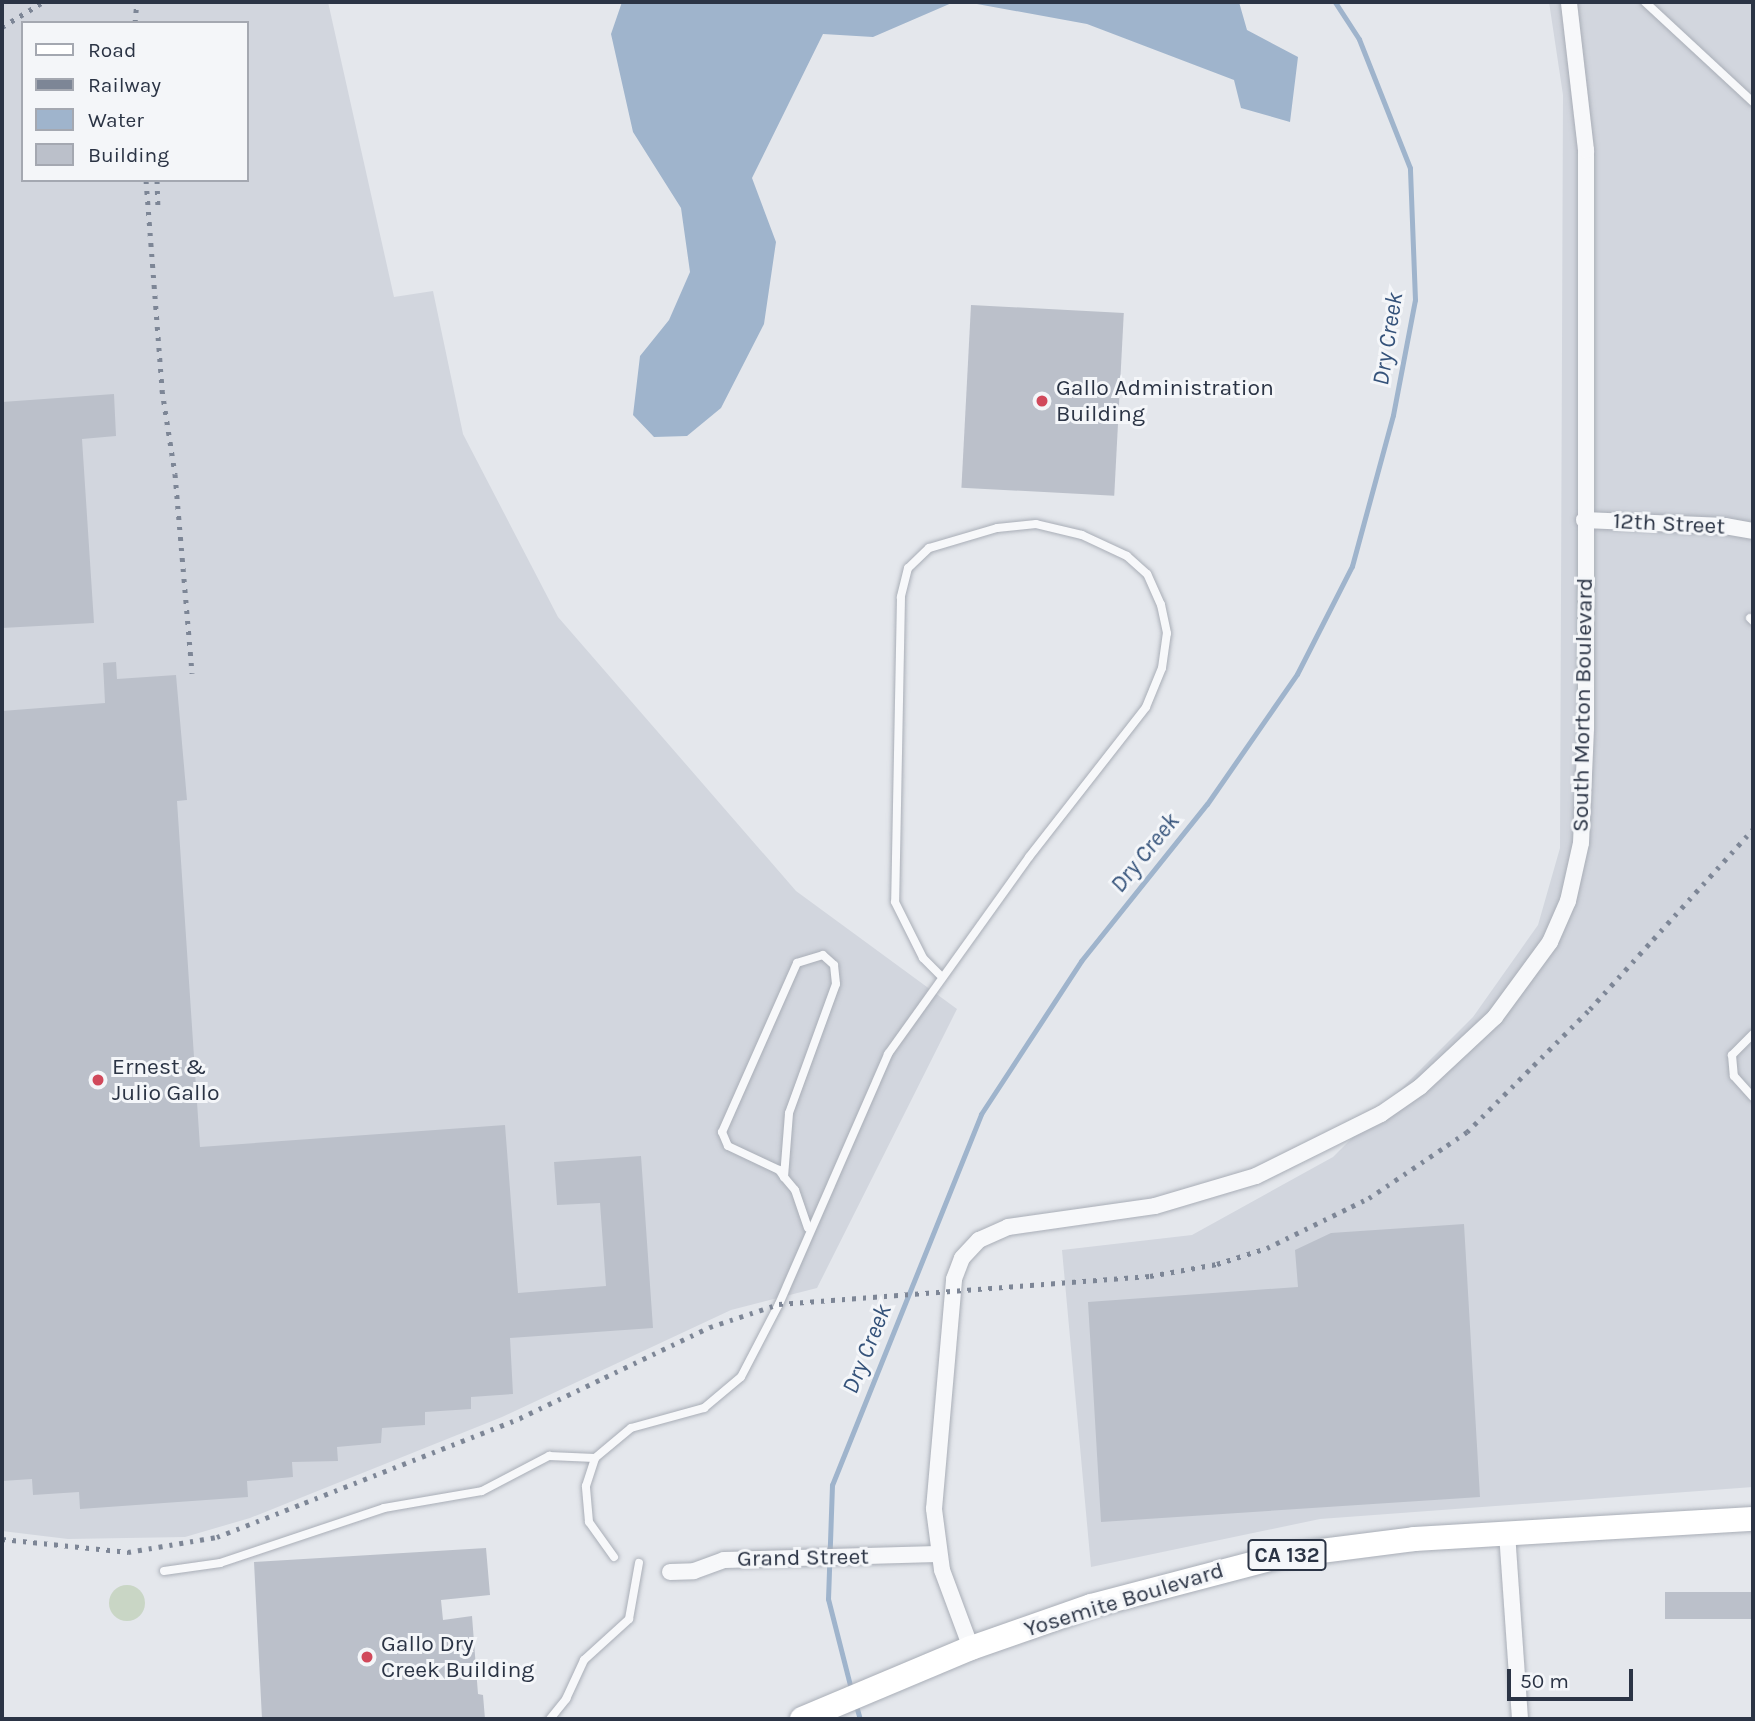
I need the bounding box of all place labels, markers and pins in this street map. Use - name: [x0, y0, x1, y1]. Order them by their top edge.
- place label: Gallo Administration Building: [1056, 374, 1274, 428]
- marker: Gallo Administration Building: [1034, 393, 1050, 409]
- place label: Ernest & Julio Gallo: [112, 1053, 219, 1107]
- marker: Ernest & Julio Gallo: [90, 1072, 106, 1088]
- place label: Gallo Dry Creek Building: [381, 1630, 534, 1684]
- marker: Gallo Dry Creek Building: [359, 1649, 375, 1665]

